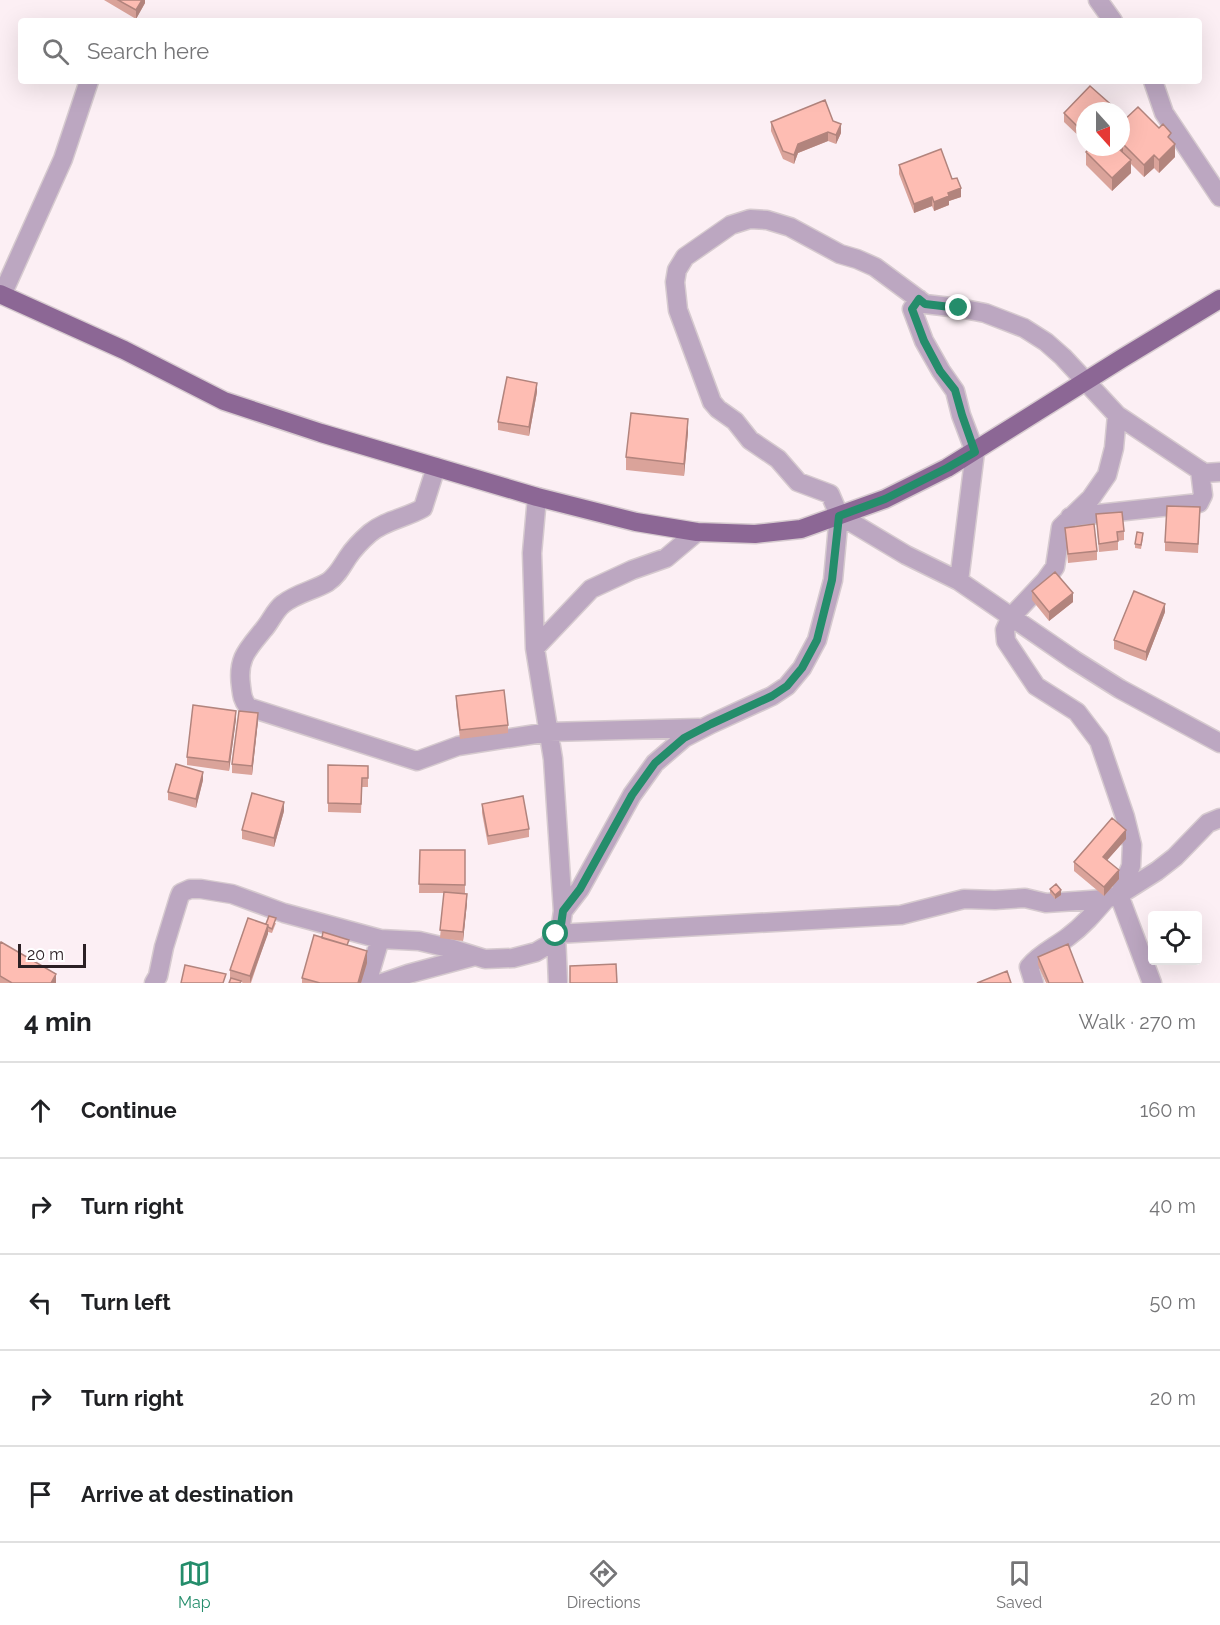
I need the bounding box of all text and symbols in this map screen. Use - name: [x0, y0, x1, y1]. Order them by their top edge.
- search box: [18, 18, 1202, 84]
- icon: search: [39, 35, 72, 68]
- text: Search here: [87, 38, 209, 64]
- north arrow: [1076, 102, 1130, 156]
- route end: [945, 294, 971, 320]
- map controls: [1148, 911, 1202, 965]
- button: locate: [1148, 911, 1202, 965]
- route start: [542, 920, 568, 946]
- scale bar: [18, 941, 86, 968]
- text: 20 m: [27, 945, 64, 964]
- text: 4 min: [24, 1007, 92, 1037]
- text: Walk · 270 m: [1078, 1010, 1196, 1034]
- icon: ahead: [24, 1094, 57, 1127]
- text: Continue: [81, 1097, 177, 1123]
- text: 160 m: [1140, 1098, 1196, 1122]
- icon: right: [24, 1190, 57, 1223]
- text: Turn right: [81, 1193, 184, 1219]
- text: 40 m: [1149, 1194, 1196, 1218]
- icon: left: [24, 1286, 57, 1319]
- text: Turn left: [81, 1289, 171, 1315]
- text: 50 m: [1149, 1290, 1196, 1314]
- icon: right: [24, 1382, 57, 1415]
- text: Turn right: [81, 1385, 184, 1411]
- text: 20 m: [1150, 1386, 1196, 1410]
- icon: arrive: [24, 1478, 57, 1511]
- text: Arrive at destination: [81, 1481, 294, 1507]
- tab: Map: [178, 1557, 211, 1612]
- tab: Directions: [567, 1557, 641, 1612]
- tab: Saved: [996, 1557, 1042, 1612]

